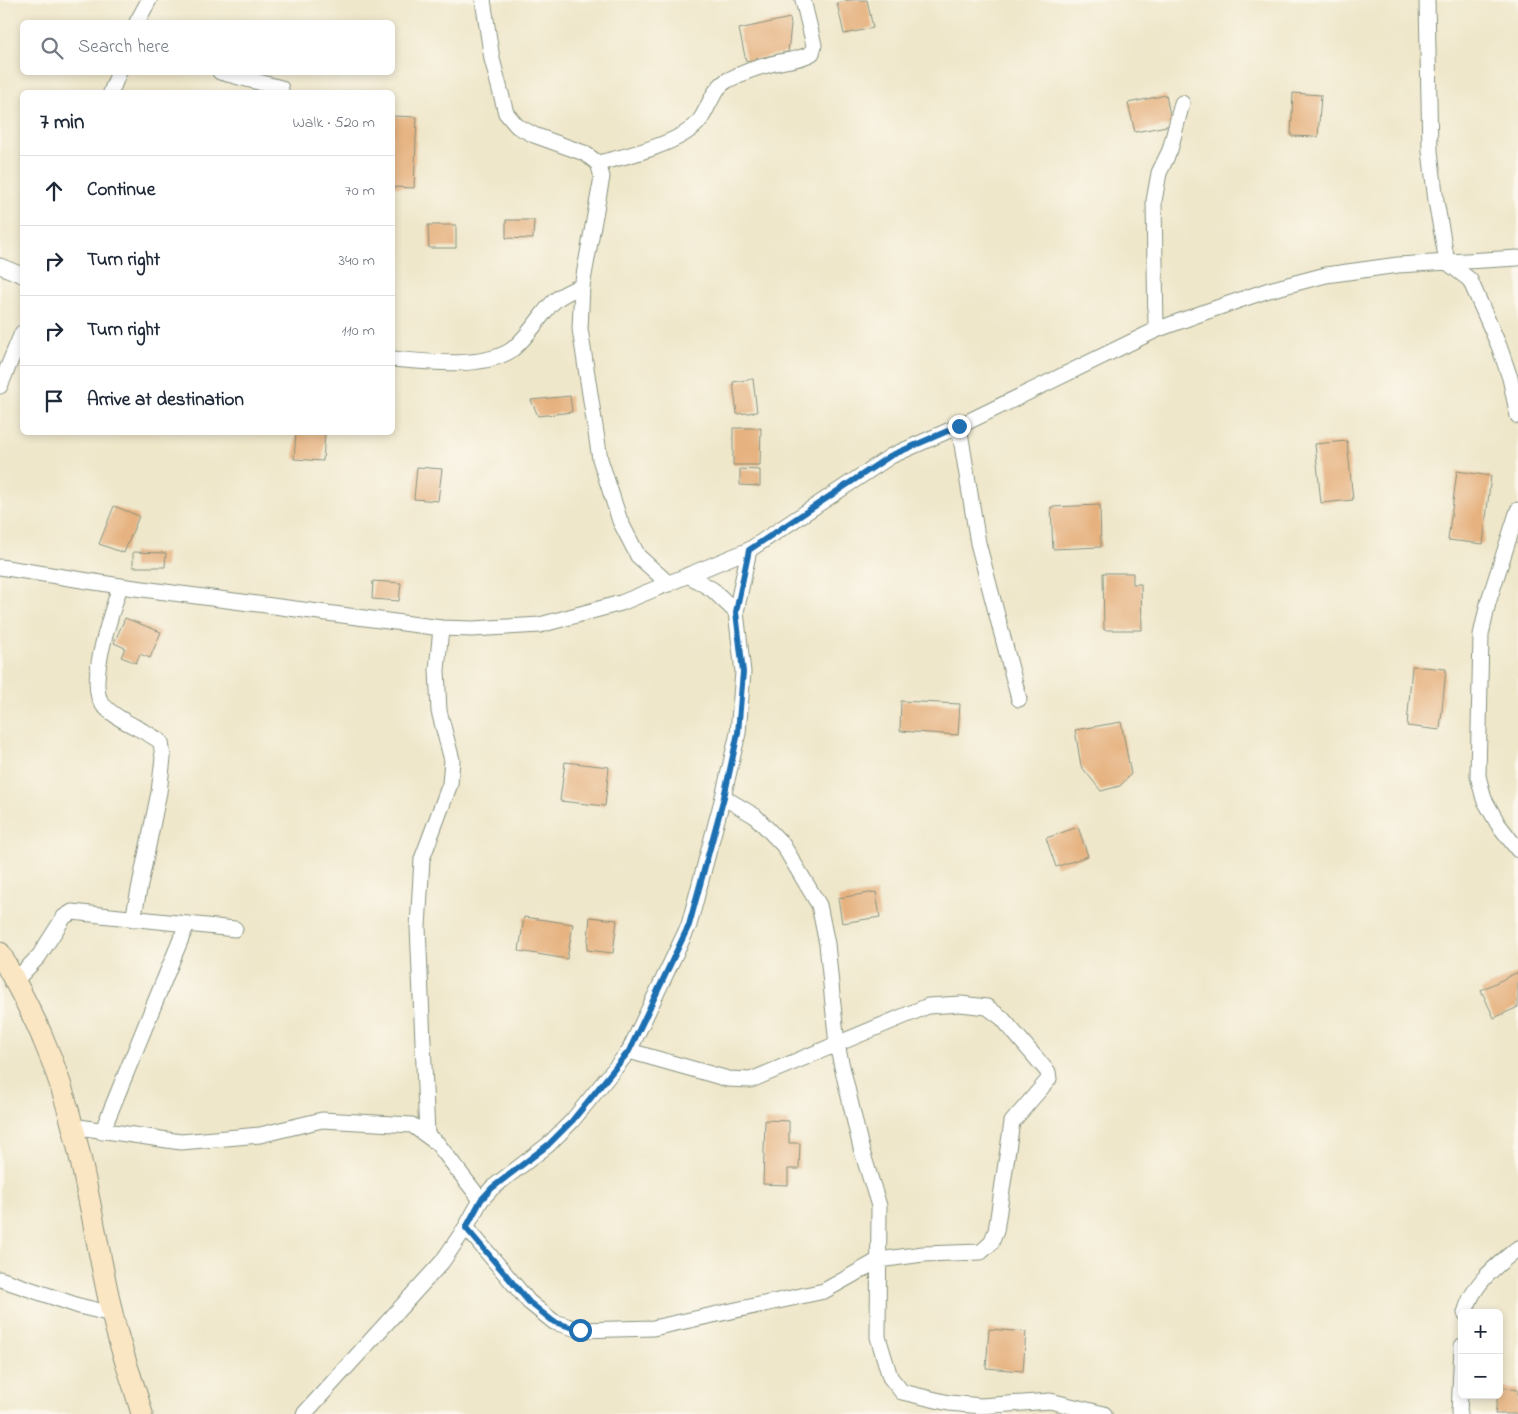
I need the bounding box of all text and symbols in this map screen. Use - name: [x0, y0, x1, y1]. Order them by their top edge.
- search box: [20, 20, 395, 75]
- icon: search: [38, 34, 66, 62]
- text: Search here: [78, 34, 169, 61]
- text: 7 min: [40, 108, 84, 138]
- text: Walk · 520 m: [292, 111, 375, 135]
- icon: ahead: [40, 177, 68, 205]
- text: Continue: [87, 177, 155, 204]
- text: 70 m: [345, 179, 375, 203]
- icon: right: [40, 247, 68, 275]
- text: Turn right: [87, 247, 160, 274]
- text: 340 m: [338, 249, 375, 273]
- icon: right: [40, 317, 68, 345]
- text: Turn right: [87, 317, 160, 344]
- text: 110 m: [341, 319, 375, 343]
- icon: arrive: [40, 387, 68, 415]
- text: Arrive at destination: [87, 387, 244, 414]
- route end: [948, 415, 971, 438]
- map controls: [1458, 1309, 1503, 1399]
- button: +: [1458, 1309, 1503, 1354]
- route start: [569, 1319, 592, 1342]
- button: −: [1458, 1354, 1503, 1399]

